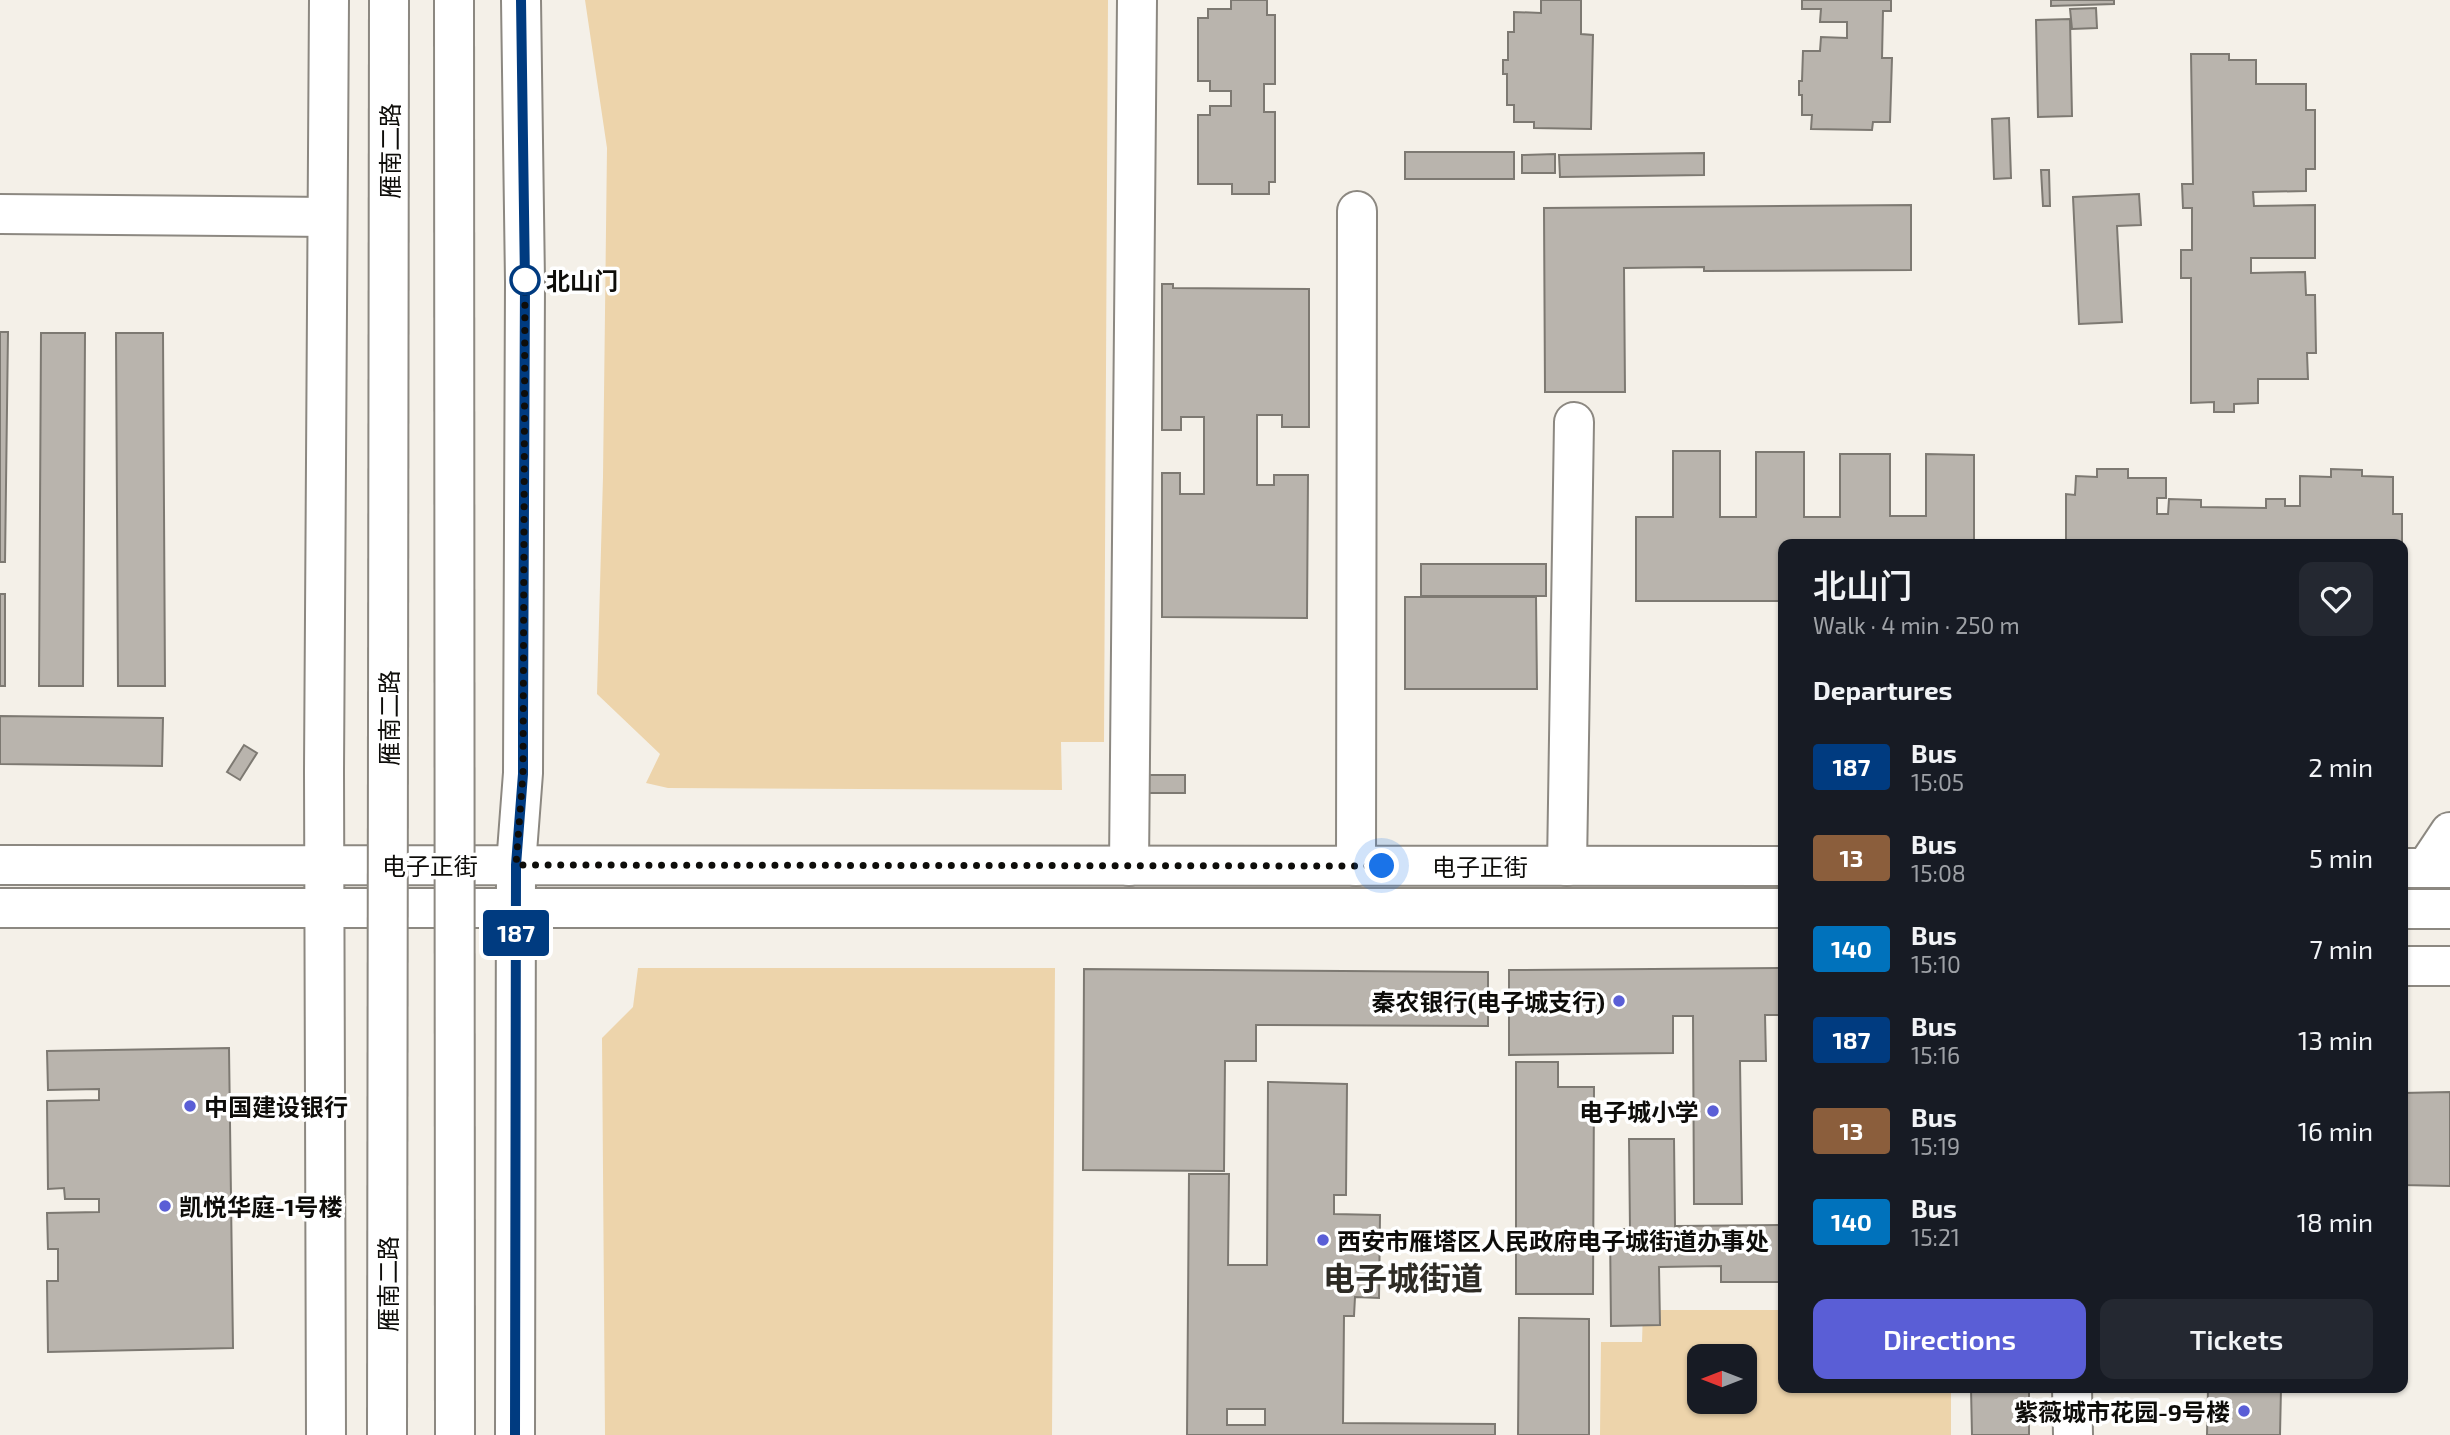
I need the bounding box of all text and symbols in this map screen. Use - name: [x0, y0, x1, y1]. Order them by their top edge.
- street label: 雁南二路: [375, 103, 404, 199]
- marker: 北山门: [510, 265, 540, 295]
- place label: 北山门: [546, 266, 618, 295]
- button: heart: [2299, 562, 2373, 636]
- text: 北山门: [1813, 565, 1912, 605]
- text: Walk · 4 min · 250 m: [1813, 611, 2020, 639]
- street label: 雁南二路: [374, 670, 403, 766]
- text: Departures: [1813, 674, 1952, 705]
- text: Bus: [1911, 737, 1957, 768]
- text: 2 min: [2308, 751, 2373, 782]
- text: 187: [1833, 752, 1871, 781]
- text: 15:05: [1911, 768, 1964, 796]
- text: Bus: [1911, 828, 1957, 859]
- text: 5 min: [2309, 842, 2373, 873]
- text: 13: [1840, 843, 1863, 872]
- your location: [1364, 848, 1399, 883]
- street label: 电子正街: [382, 851, 478, 880]
- street label: 电子正街: [1432, 852, 1528, 881]
- text: 15:08: [1911, 859, 1966, 887]
- line badge: 187: [476, 910, 556, 956]
- text: 187: [497, 918, 535, 947]
- text: Bus: [1911, 919, 1957, 950]
- text: 7 min: [2310, 933, 2373, 964]
- text: 140: [1831, 934, 1872, 963]
- text: 15:10: [1911, 950, 1961, 978]
- place label: 秦农银行(电子城支行): [1371, 987, 1605, 1016]
- marker: 秦农银行(电子城支行): [1611, 993, 1627, 1009]
- text: Bus: [1911, 1010, 1957, 1041]
- text: 13 min: [2298, 1024, 2373, 1055]
- text: 187: [1833, 1025, 1871, 1054]
- text: 15:16: [1911, 1041, 1960, 1069]
- place label: 中国建设银行: [204, 1092, 348, 1121]
- place label: 电子城小学: [1579, 1097, 1699, 1126]
- marker: 中国建设银行: [182, 1098, 198, 1114]
- text: Bus: [1911, 1101, 1957, 1132]
- marker: 电子城小学: [1705, 1103, 1721, 1119]
- text: 16 min: [2298, 1115, 2373, 1146]
- text: 13: [1840, 1116, 1863, 1145]
- text: 15:19: [1911, 1132, 1960, 1160]
- place label: 凯悦华庭-1号楼: [179, 1192, 343, 1221]
- text: Bus: [1911, 1192, 1957, 1223]
- marker: 凯悦华庭-1号楼: [157, 1198, 173, 1214]
- text: 18 min: [2297, 1206, 2373, 1237]
- text: 140: [1831, 1207, 1872, 1236]
- text: 15:21: [1911, 1223, 1960, 1251]
- place label: 西安市雁塔区人民政府电子城街道办事处: [1337, 1226, 1769, 1255]
- marker: 西安市雁塔区人民政府电子城街道办事处: [1315, 1232, 1331, 1248]
- street label: 雁南二路: [373, 1236, 402, 1332]
- district label: 电子城街道: [1323, 1258, 1483, 1296]
- button: Directions: [1813, 1299, 2086, 1379]
- button: Tickets: [2100, 1299, 2373, 1379]
- north arrow: [1687, 1344, 1757, 1414]
- map controls: [1687, 1344, 1757, 1414]
- place label: 紫薇城市花园-9号楼: [2014, 1397, 2230, 1426]
- marker: 紫薇城市花园-9号楼: [2236, 1403, 2252, 1419]

